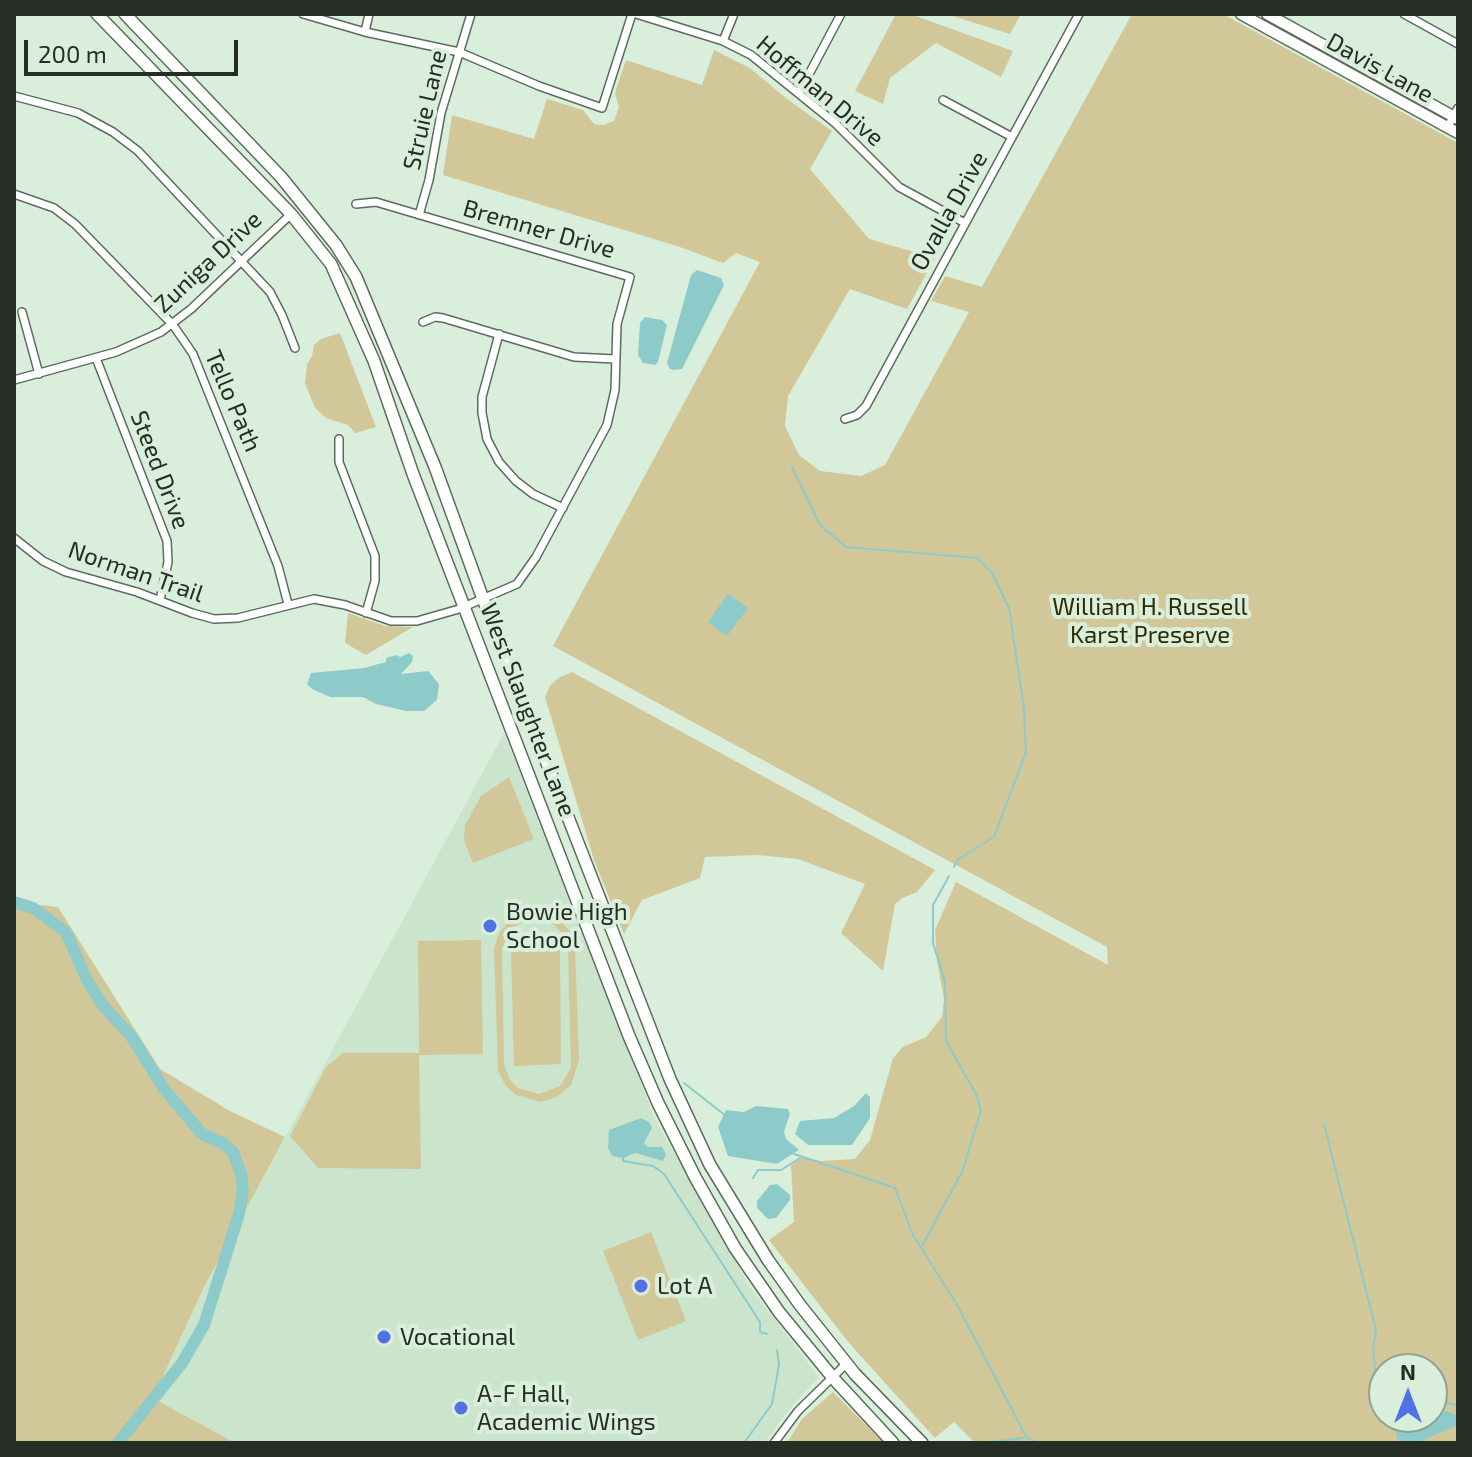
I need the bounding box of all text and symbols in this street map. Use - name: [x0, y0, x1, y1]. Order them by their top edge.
- scale bar: [28, 24, 242, 74]
- street label: Davis Lane: [1322, 27, 1438, 109]
- street label: Hoffman Drive: [751, 29, 889, 153]
- text: 200 m: [38, 39, 107, 68]
- street label: Struie Lane: [397, 47, 453, 173]
- street label: Ovalla Drive: [905, 146, 993, 276]
- street label: Bremner Drive: [460, 194, 618, 264]
- street label: Zuniga Drive: [148, 205, 268, 319]
- street label: Tello Path: [199, 346, 267, 456]
- street label: Steed Drive: [124, 407, 196, 533]
- street label: Norman Trail: [65, 535, 207, 609]
- park label: William H. Russell Karst Preserve: [1052, 593, 1248, 649]
- street label: West Slaughter Lane: [474, 599, 582, 821]
- place label: Bowie High School: [506, 898, 628, 954]
- marker: Bowie High School: [481, 917, 499, 935]
- place label: Lot A: [657, 1272, 712, 1300]
- marker: Lot A: [632, 1277, 650, 1295]
- place label: Vocational: [400, 1323, 515, 1351]
- marker: Vocational: [375, 1328, 393, 1346]
- north arrow: [1368, 1353, 1448, 1433]
- text: N: [1400, 1358, 1416, 1384]
- place label: A-F Hall, Academic Wings: [477, 1380, 656, 1436]
- marker: A-F Hall, Academic Wings: [452, 1399, 470, 1417]

